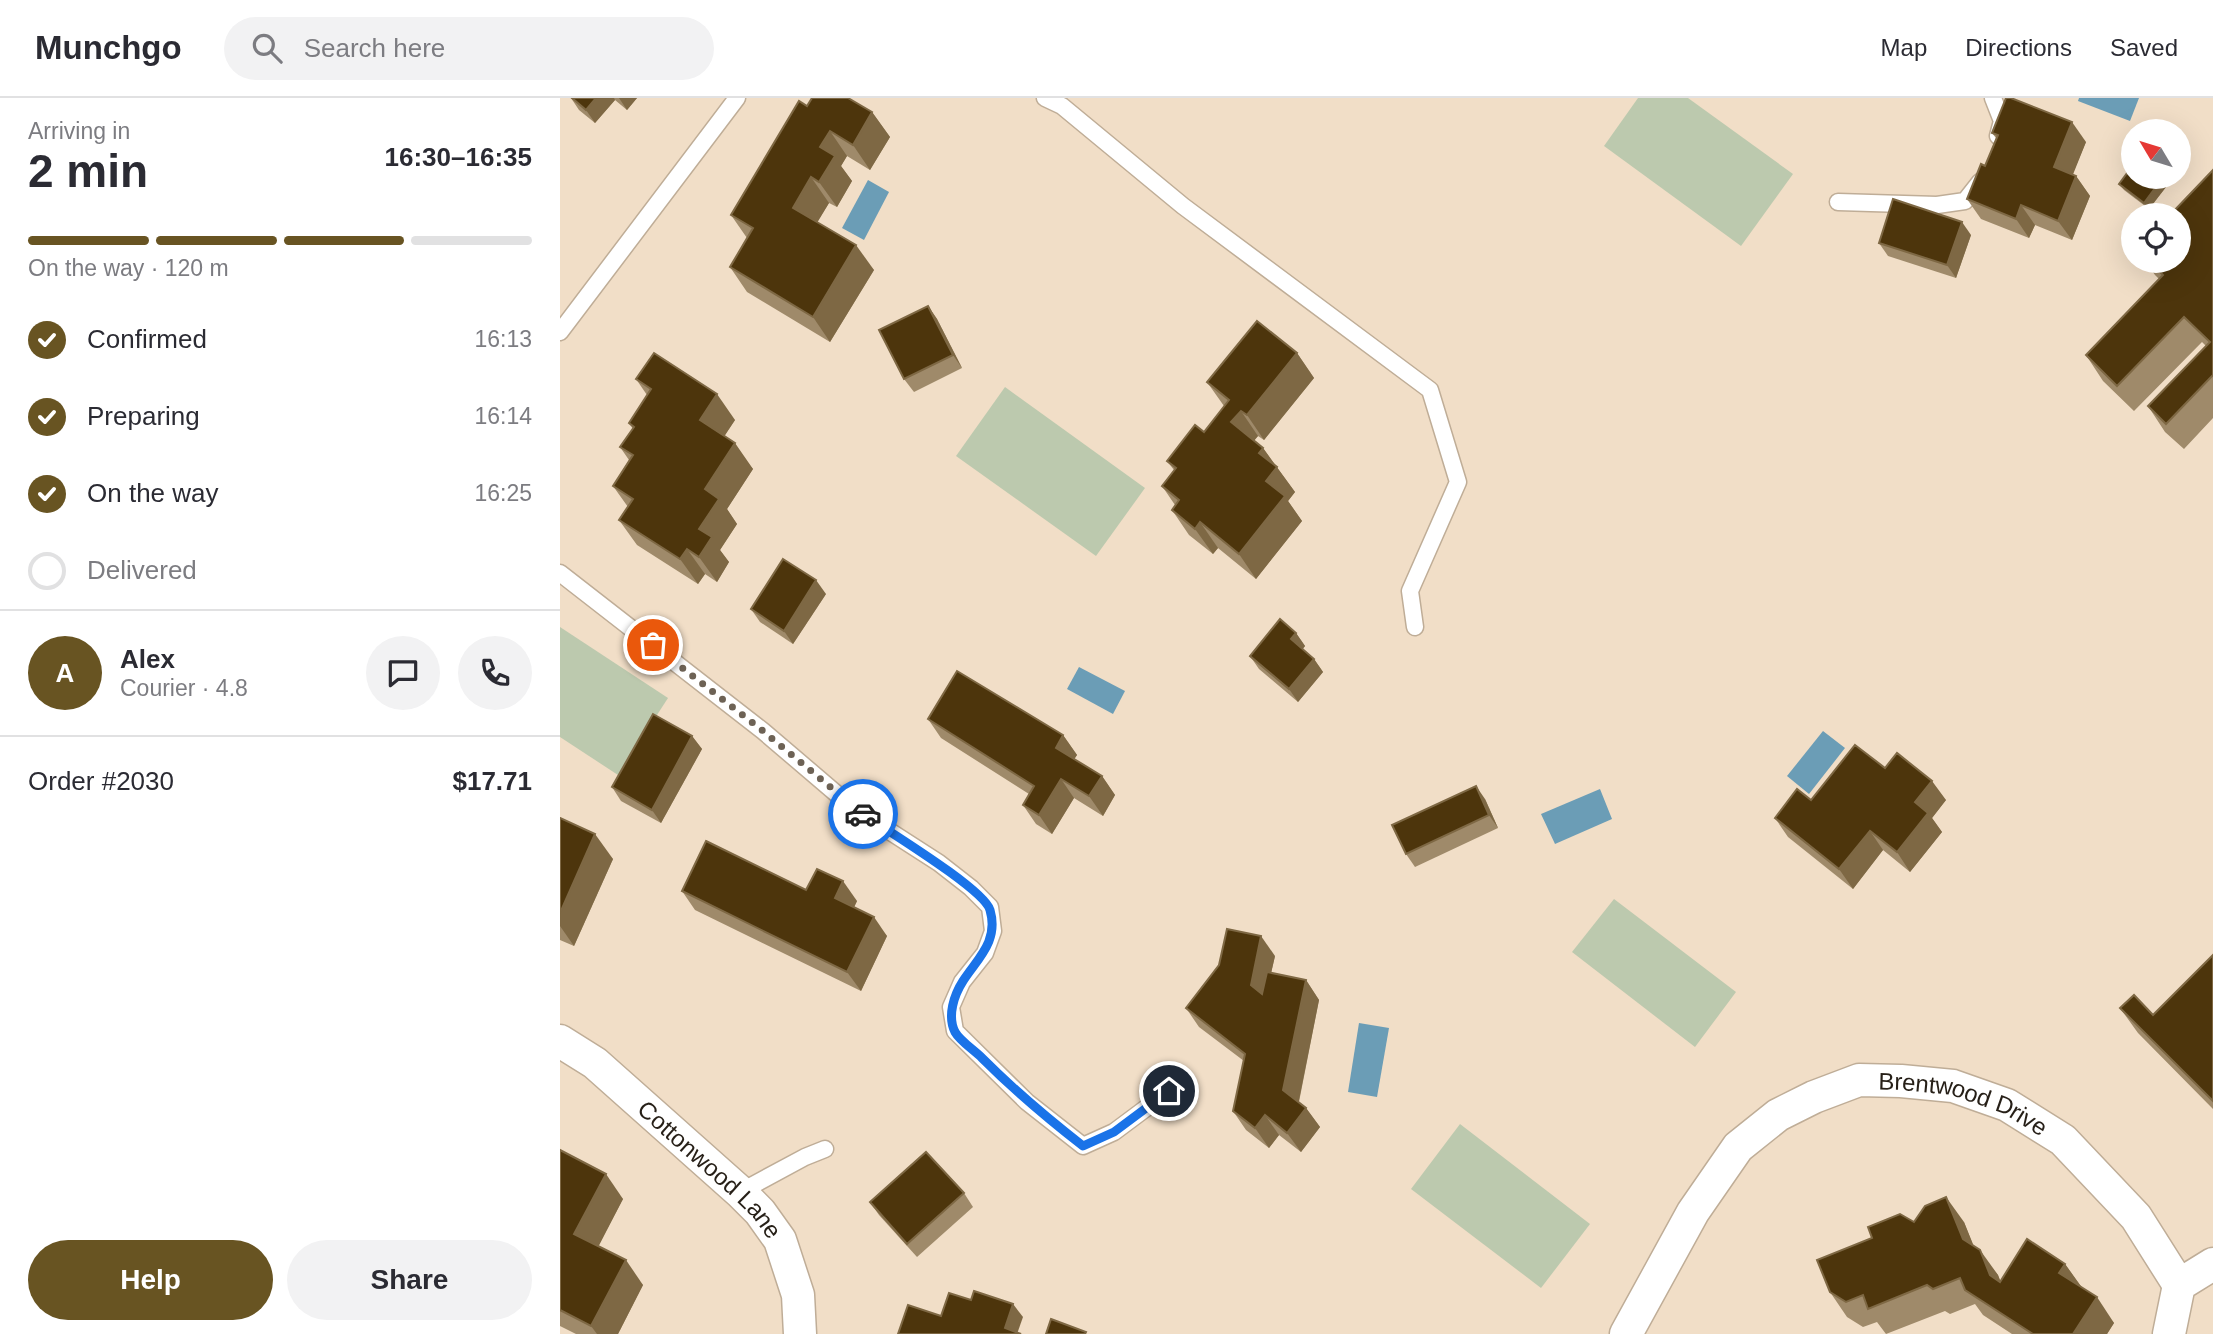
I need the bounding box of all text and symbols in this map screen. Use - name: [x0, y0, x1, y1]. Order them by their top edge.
- search box: [224, 17, 714, 80]
- text: Munchgo: [35, 29, 182, 66]
- icon: search: [248, 29, 286, 67]
- text: Search here: [304, 33, 445, 63]
- text: Map: [1881, 34, 1927, 61]
- text: Directions: [1965, 34, 2072, 61]
- text: Saved: [2110, 34, 2178, 61]
- text: Arriving in: [28, 118, 130, 144]
- north arrow: [2121, 119, 2191, 189]
- map controls: [2121, 119, 2191, 273]
- text: 16:30–16:35: [385, 142, 532, 172]
- text: 2 min: [28, 145, 148, 197]
- button: locate: [2121, 203, 2191, 273]
- text: On the way · 120 m: [28, 255, 229, 281]
- icon: check: [28, 321, 66, 359]
- text: Confirmed: [87, 324, 207, 354]
- text: 16:13: [474, 326, 532, 352]
- icon: check: [28, 398, 66, 436]
- text: Preparing: [87, 401, 200, 431]
- text: 16:14: [474, 403, 532, 429]
- icon: check: [28, 475, 66, 513]
- text: On the way: [87, 478, 219, 508]
- text: 16:25: [474, 480, 532, 506]
- text: Delivered: [87, 555, 197, 585]
- pin: [623, 615, 683, 675]
- icon: bag: [634, 626, 672, 664]
- button: chat: [366, 636, 440, 710]
- button: phone: [458, 636, 532, 710]
- text: Alex: [120, 644, 175, 674]
- text: A: [56, 658, 74, 688]
- text: Courier · 4.8: [120, 675, 248, 701]
- text: Order #2030: [28, 766, 174, 796]
- text: $17.71: [452, 766, 532, 796]
- courier: [828, 779, 898, 849]
- icon: car: [844, 795, 882, 833]
- pin: [1139, 1061, 1199, 1121]
- street label: Brentwood Drive: [1878, 1067, 2053, 1141]
- icon: home: [1150, 1072, 1188, 1110]
- street label: Cottonwood Lane: [633, 1094, 788, 1243]
- button: Help: [28, 1240, 273, 1320]
- button: Share: [287, 1240, 532, 1320]

